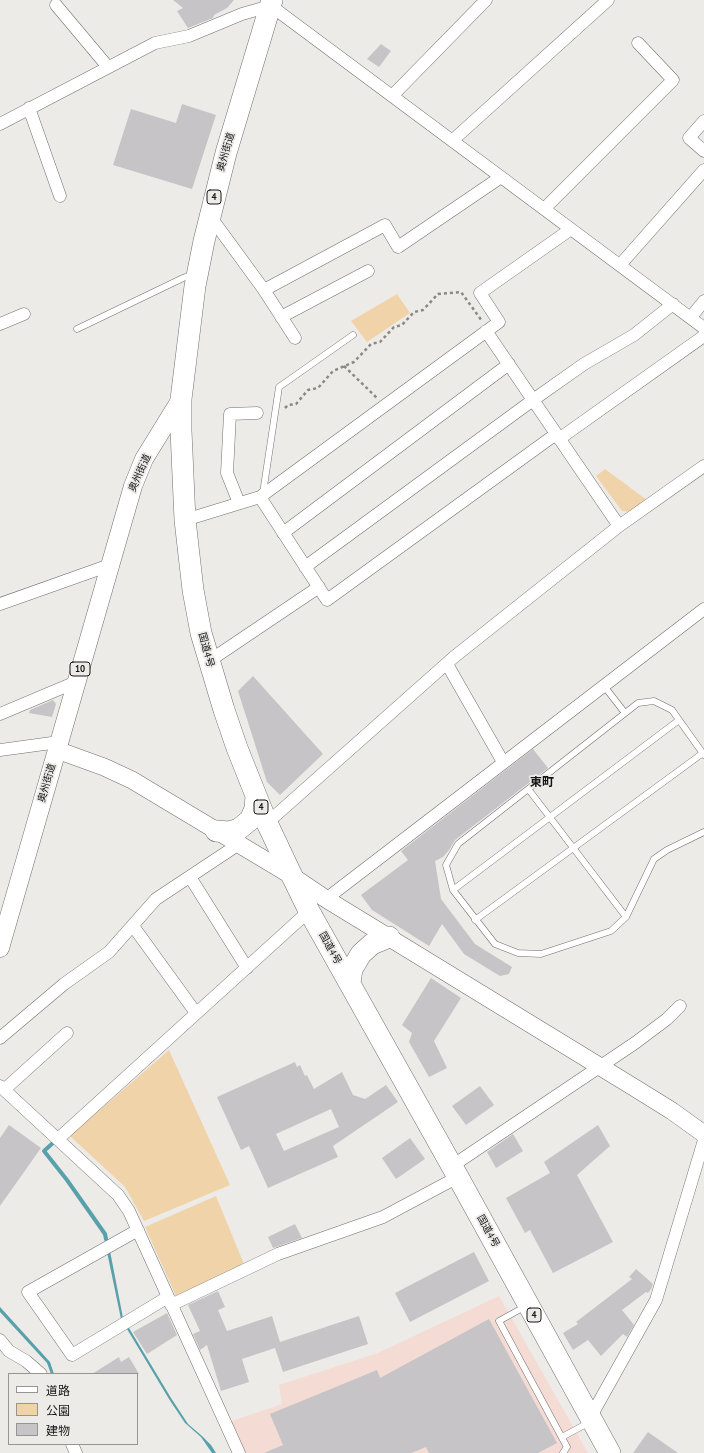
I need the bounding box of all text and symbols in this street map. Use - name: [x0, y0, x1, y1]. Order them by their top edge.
- street label: 奥州街道: [215, 131, 237, 173]
- road number: 4: [207, 190, 221, 204]
- street label: 奥州街道: [126, 452, 154, 494]
- street label: 国道4号: [196, 631, 216, 669]
- road number: 10: [70, 662, 90, 676]
- street label: 奥州街道: [36, 762, 58, 804]
- district label: 東町: [530, 776, 554, 790]
- road number: 4: [254, 800, 268, 814]
- street label: 国道4号: [316, 930, 344, 966]
- street label: 国道4号: [474, 1213, 502, 1249]
- road number: 4: [527, 1308, 541, 1322]
- legend: [8, 1373, 138, 1445]
- text: 道路: [46, 1383, 70, 1398]
- text: 公園: [46, 1403, 70, 1418]
- text: 建物: [46, 1423, 70, 1438]

